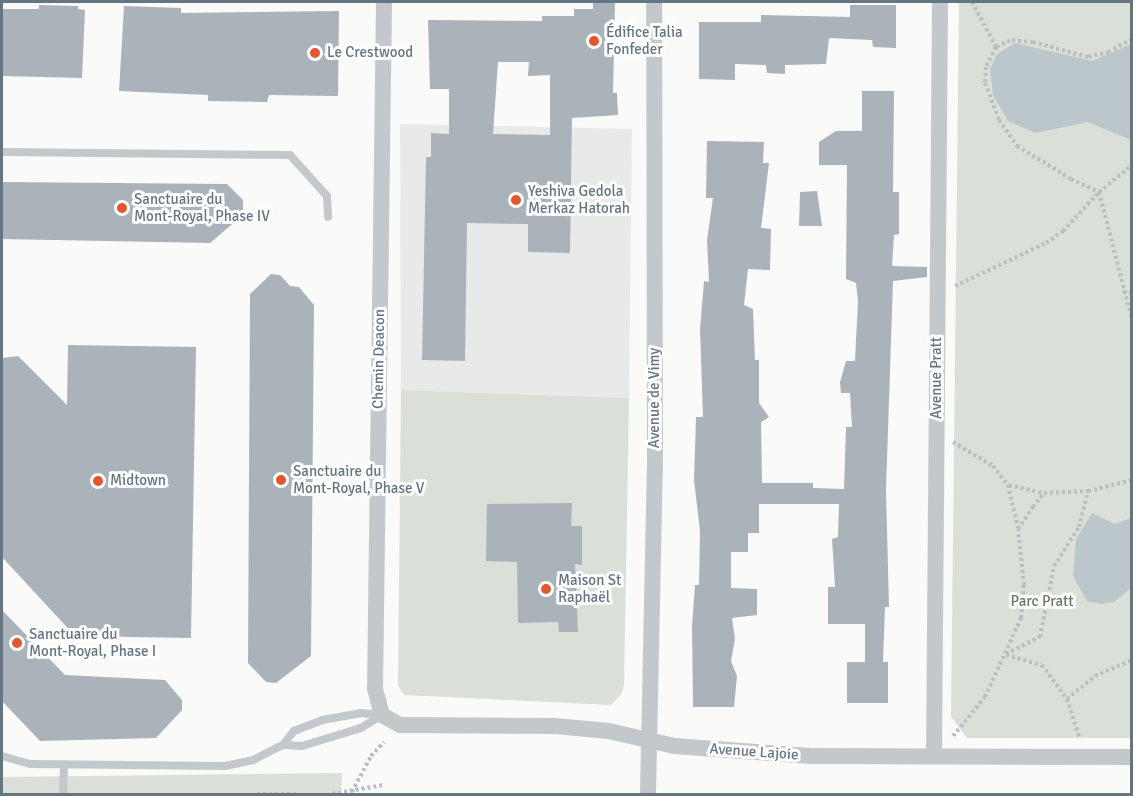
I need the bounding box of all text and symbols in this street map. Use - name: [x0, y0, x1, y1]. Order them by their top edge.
- place label: Édifice Talia Fonfeder: [606, 23, 683, 58]
- marker: Édifice Talia Fonfeder: [587, 34, 601, 48]
- place label: Le Crestwood: [327, 44, 413, 62]
- marker: Le Crestwood: [308, 46, 322, 60]
- place label: Yeshiva Gedola Merkaz Hatorah: [528, 182, 630, 217]
- place label: Sanctuaire du Mont-Royal, Phase IV: [134, 190, 270, 225]
- marker: Yeshiva Gedola Merkaz Hatorah: [509, 193, 523, 207]
- marker: Sanctuaire du Mont-Royal, Phase IV: [115, 201, 129, 215]
- street label: Chemin Deacon: [369, 309, 389, 409]
- street label: Avenue Pratt: [928, 337, 946, 419]
- street label: Avenue de Vimy: [646, 348, 664, 448]
- place label: Sanctuaire du Mont-Royal, Phase V: [293, 462, 424, 497]
- place label: Midtown: [110, 472, 166, 490]
- marker: Sanctuaire du Mont-Royal, Phase V: [274, 473, 288, 487]
- marker: Midtown: [91, 474, 105, 488]
- place label: Maison St Raphaël: [558, 571, 621, 606]
- marker: Maison St Raphaël: [539, 582, 553, 596]
- park label: Parc Pratt: [1010, 593, 1074, 611]
- place label: Sanctuaire du Mont-Royal, Phase I: [29, 625, 156, 660]
- marker: Sanctuaire du Mont-Royal, Phase I: [10, 636, 24, 650]
- street label: Avenue Lajoie: [709, 740, 799, 764]

